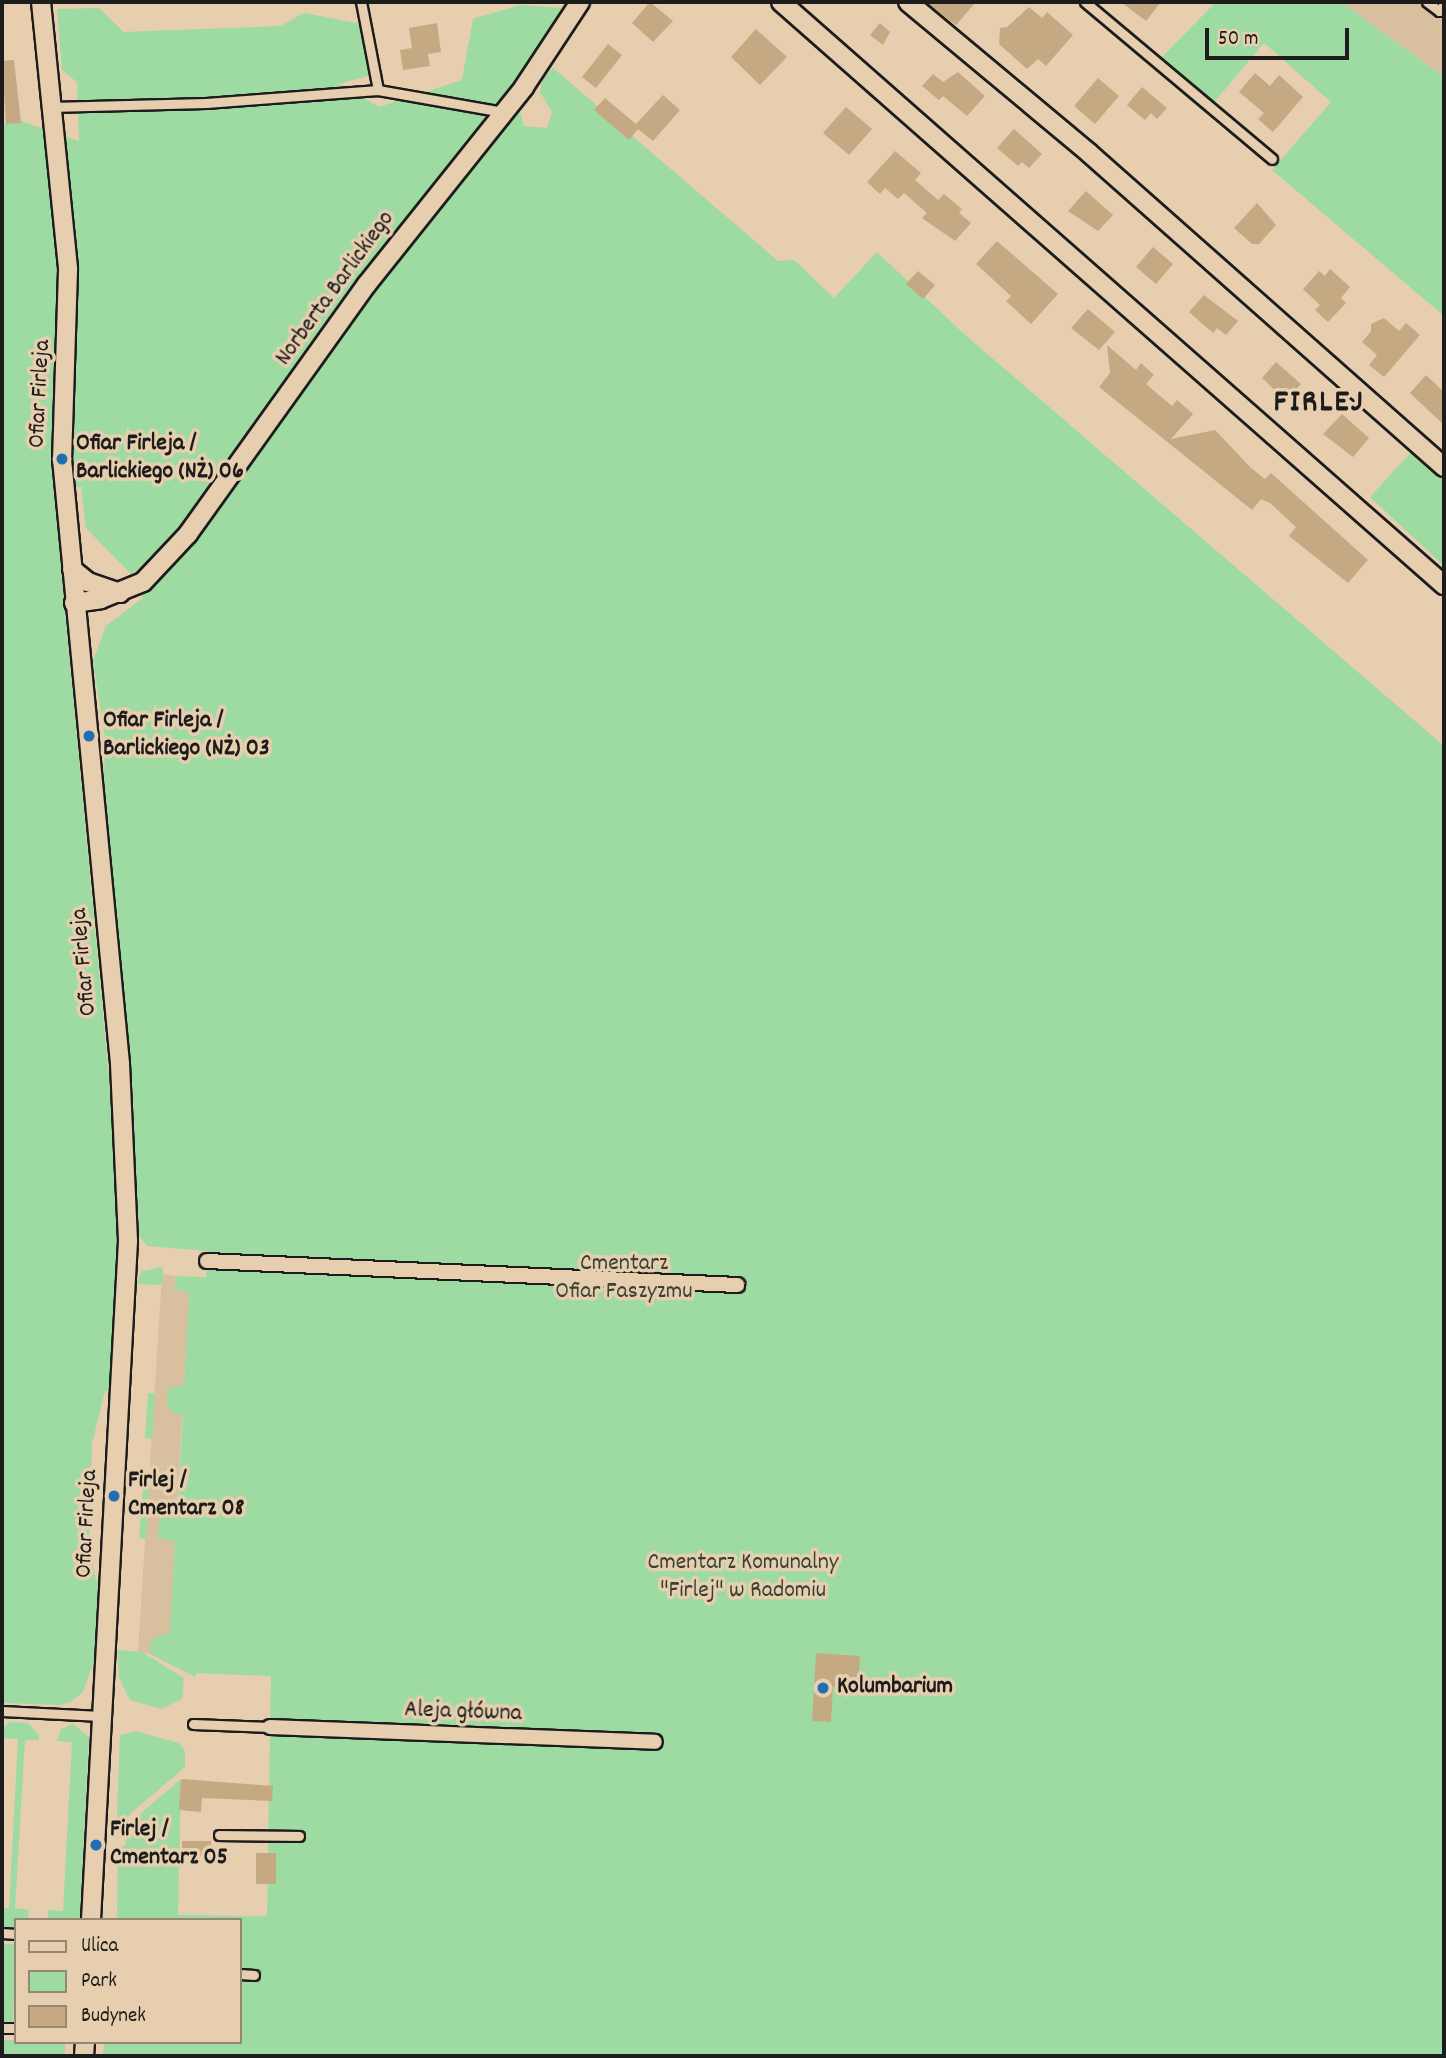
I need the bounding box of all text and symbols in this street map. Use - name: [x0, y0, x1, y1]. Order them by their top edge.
- scale bar: [1208, 14, 1352, 58]
- text: 50 m: [1218, 25, 1258, 55]
- street label: Norberta Barlickiego: [270, 206, 402, 372]
- street label: Ofiar Firleja: [24, 339, 58, 449]
- district label: FIRLEJ: [1274, 385, 1364, 423]
- place label: Ofiar Firleja / Barlickiego (NŻ) 06: [76, 431, 244, 487]
- marker: Ofiar Firleja / Barlickiego (NŻ) 06: [54, 451, 70, 467]
- place label: Ofiar Firleja / Barlickiego (NŻ) 03: [103, 708, 270, 764]
- marker: Ofiar Firleja / Barlickiego (NŻ) 03: [81, 728, 97, 744]
- street label: Ofiar Firleja: [66, 907, 104, 1017]
- park label: Cmentarz Ofiar Faszyzmu: [555, 1251, 693, 1307]
- place label: Firlej / Cmentarz 08: [128, 1468, 244, 1524]
- street label: Ofiar Firleja: [71, 1469, 105, 1579]
- marker: Firlej / Cmentarz 08: [106, 1488, 122, 1504]
- park label: Cmentarz Komunalny "Firlej" w Radomiu: [647, 1550, 839, 1606]
- place label: Kolumbarium: [837, 1674, 953, 1702]
- marker: Kolumbarium: [815, 1680, 831, 1696]
- street label: Aleja główna: [404, 1697, 522, 1729]
- place label: Firlej / Cmentarz 05: [110, 1817, 228, 1873]
- marker: Firlej / Cmentarz 05: [88, 1837, 104, 1853]
- legend: [14, 1918, 242, 2044]
- text: Ulica: [81, 1932, 118, 1962]
- text: Park: [81, 1967, 117, 1997]
- text: Budynek: [81, 2002, 146, 2032]

